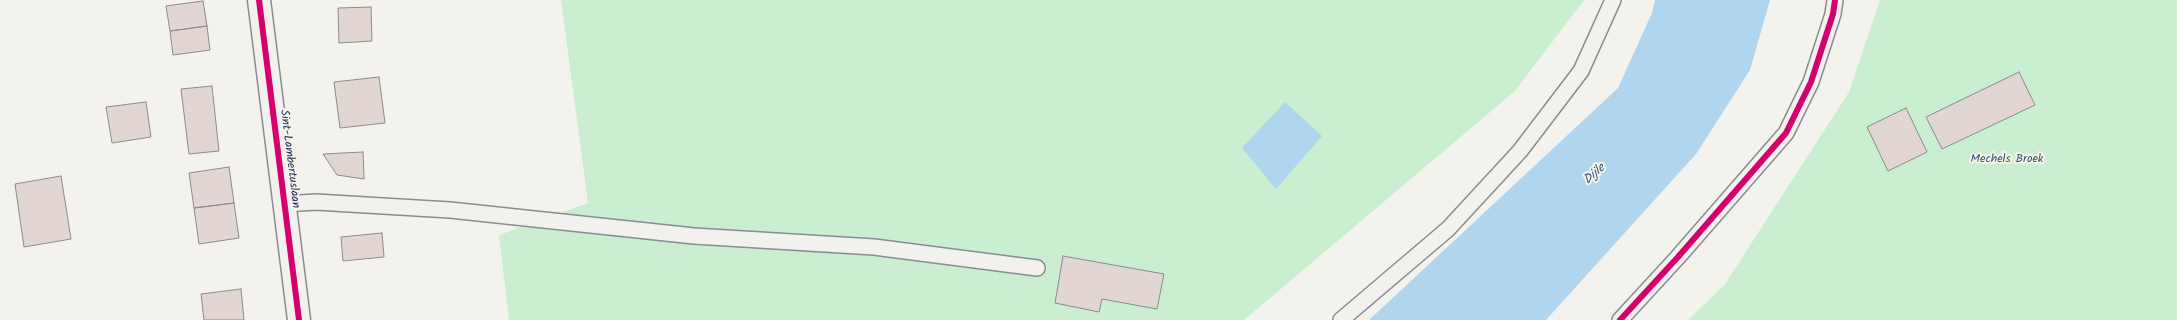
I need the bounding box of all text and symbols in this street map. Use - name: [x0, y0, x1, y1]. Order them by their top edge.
- street label: Sint-Lambertuslaan: [276, 109, 302, 209]
- park label: Mechels Broek: [1971, 153, 2043, 167]
- water label: Dijle: [1581, 161, 1609, 189]

